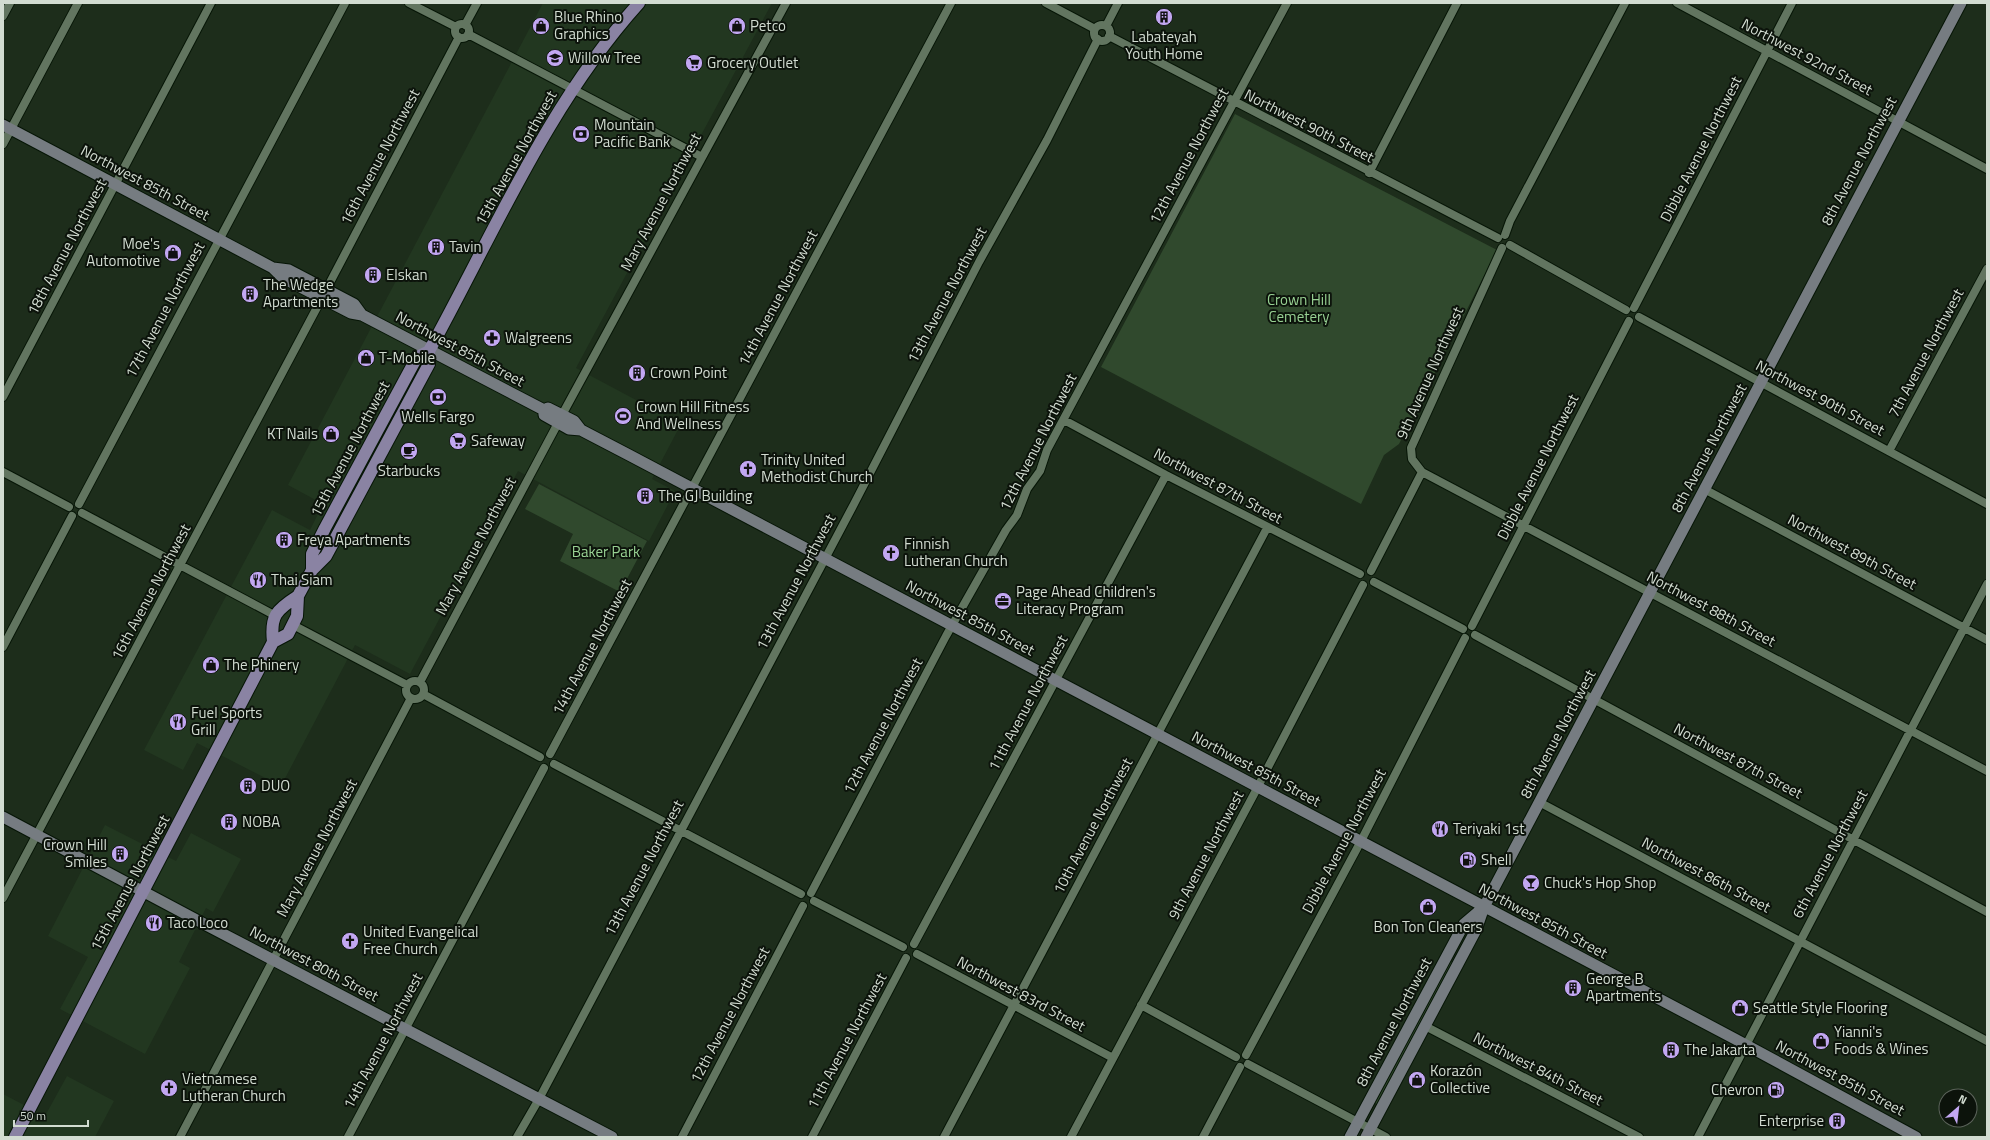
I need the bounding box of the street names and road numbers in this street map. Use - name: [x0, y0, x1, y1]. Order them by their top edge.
- street label: Northwest 92nd Street: [1738, 12, 1878, 101]
- street label: Dibble Avenue Northwest: [1654, 71, 1748, 226]
- street label: 12th Avenue Northwest: [1143, 83, 1235, 228]
- street label: Northwest 90th Street: [1240, 83, 1379, 169]
- street label: 16th Avenue Northwest: [334, 84, 426, 229]
- street label: 15th Avenue Northwest: [469, 85, 563, 229]
- street label: 8th Avenue Northwest: [1815, 92, 1903, 229]
- street label: Mary Avenue Northwest: [614, 128, 707, 275]
- street label: Northwest 85th Street: [77, 139, 214, 227]
- street label: 18th Avenue Northwest: [21, 174, 113, 319]
- street label: 13th Avenue Northwest: [901, 222, 993, 367]
- street label: 14th Avenue Northwest: [732, 225, 824, 370]
- street label: 17th Avenue Northwest: [119, 237, 211, 382]
- street label: 7th Avenue Northwest: [1882, 284, 1970, 421]
- street label: 9th Avenue Northwest: [1390, 302, 1469, 443]
- street label: Northwest 85th Street: [392, 305, 529, 393]
- street label: Northwest 90th Street: [1752, 354, 1889, 442]
- street label: 12th Avenue Northwest: [993, 369, 1082, 514]
- street label: 15th Avenue Northwest: [304, 376, 396, 521]
- street label: 8th Avenue Northwest: [1665, 379, 1753, 516]
- street label: Dibble Avenue Northwest: [1491, 389, 1585, 544]
- street label: Northwest 87th Street: [1150, 442, 1287, 530]
- street label: Mary Avenue Northwest: [429, 472, 522, 619]
- street label: Northwest 89th Street: [1784, 508, 1921, 596]
- street label: 13th Avenue Northwest: [750, 509, 842, 654]
- street label: 16th Avenue Northwest: [105, 519, 197, 664]
- street label: Northwest 88th Street: [1643, 565, 1780, 653]
- street label: 14th Avenue Northwest: [546, 574, 638, 719]
- street label: Northwest 85th Street: [902, 574, 1039, 662]
- street label: 11th Avenue Northwest: [982, 630, 1074, 775]
- street label: 12th Avenue Northwest: [837, 653, 929, 798]
- street label: 8th Avenue Northwest: [1514, 665, 1602, 802]
- street label: Northwest 87th Street: [1670, 717, 1807, 805]
- street label: Northwest 85th Street: [1188, 725, 1325, 813]
- street label: 10th Avenue Northwest: [1047, 753, 1139, 898]
- street label: Dibble Avenue Northwest: [1296, 764, 1392, 917]
- street label: Mary Avenue Northwest: [270, 774, 363, 921]
- street label: 6th Avenue Northwest: [1786, 785, 1874, 922]
- street label: 9th Avenue Northwest: [1162, 786, 1250, 923]
- street label: 13th Avenue Northwest: [598, 795, 690, 940]
- street label: 15th Avenue Northwest: [84, 810, 176, 955]
- street label: Northwest 86th Street: [1638, 831, 1775, 919]
- street label: Northwest 85th Street: [1475, 877, 1612, 965]
- street label: Northwest 80th Street: [246, 920, 383, 1008]
- street label: 12th Avenue Northwest: [684, 942, 776, 1087]
- street label: Northwest 83rd Street: [953, 950, 1090, 1038]
- street label: 8th Avenue Northwest: [1350, 953, 1438, 1090]
- street label: 14th Avenue Northwest: [337, 968, 429, 1113]
- street label: 11th Avenue Northwest: [801, 968, 893, 1113]
- street label: Northwest 84th Street: [1469, 1026, 1608, 1112]
- street label: Northwest 85th Street: [1772, 1034, 1909, 1122]

